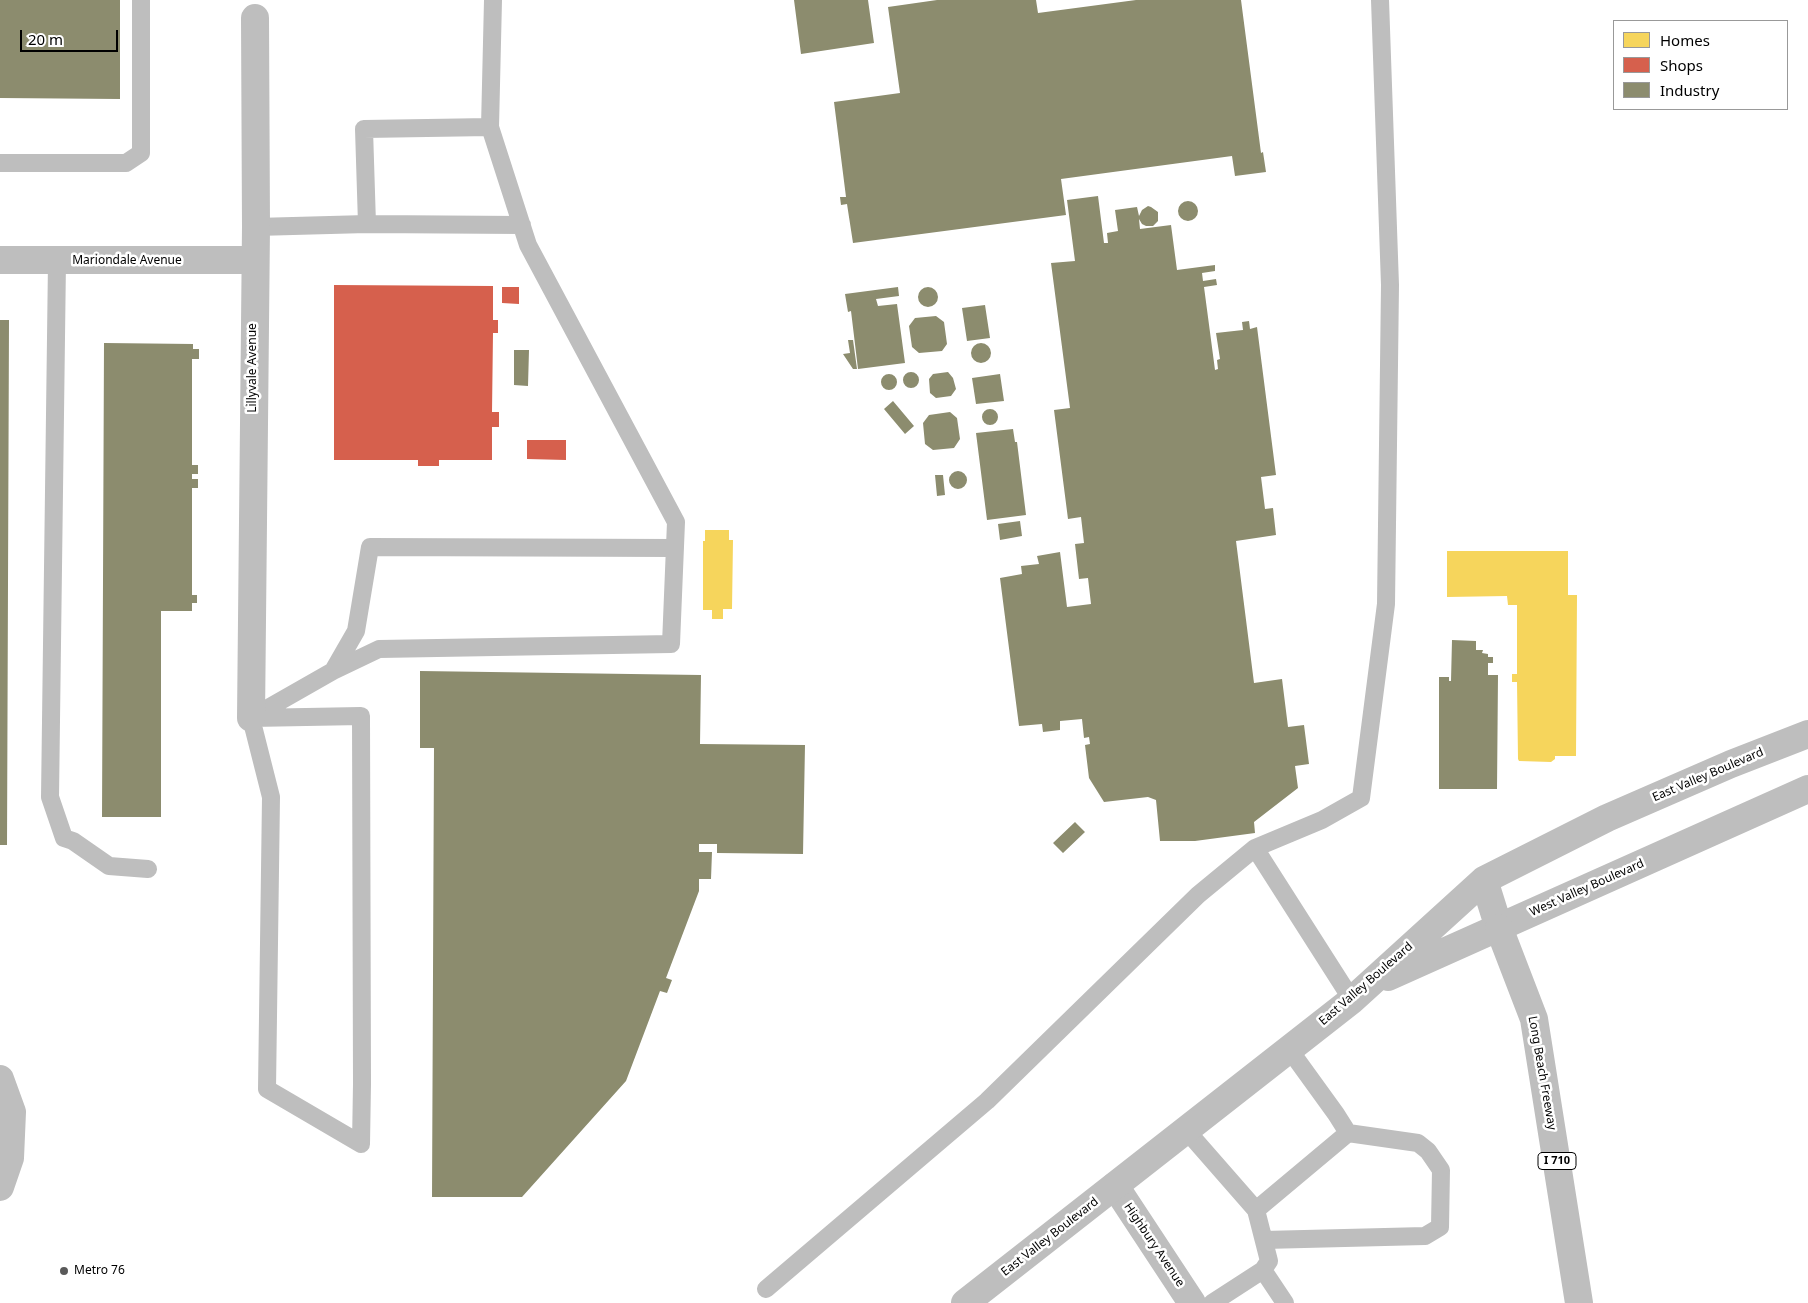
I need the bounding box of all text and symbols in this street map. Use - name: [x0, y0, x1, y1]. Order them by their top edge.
- scale bar: [22, 20, 120, 52]
- legend: [1613, 20, 1788, 110]
- text: 20 m: [28, 29, 63, 49]
- text: Homes: [1660, 30, 1710, 50]
- text: Shops: [1660, 55, 1703, 75]
- text: Industry: [1660, 80, 1719, 100]
- street label: Mariondale Avenue: [72, 254, 182, 268]
- street label: Lillyvale Avenue: [246, 323, 260, 413]
- street label: East Valley Boulevard: [1650, 745, 1766, 805]
- street label: West Valley Boulevard: [1528, 856, 1646, 920]
- street label: East Valley Boulevard: [1316, 939, 1416, 1029]
- street label: Long Beach Freeway: [1525, 1015, 1559, 1131]
- road number: I 710: [1538, 1152, 1576, 1170]
- street label: East Valley Boulevard: [999, 1195, 1101, 1279]
- street label: Highbury Avenue: [1121, 1200, 1187, 1290]
- place label: Metro 76: [74, 1264, 125, 1278]
- marker: Metro 76: [58, 1265, 70, 1277]

